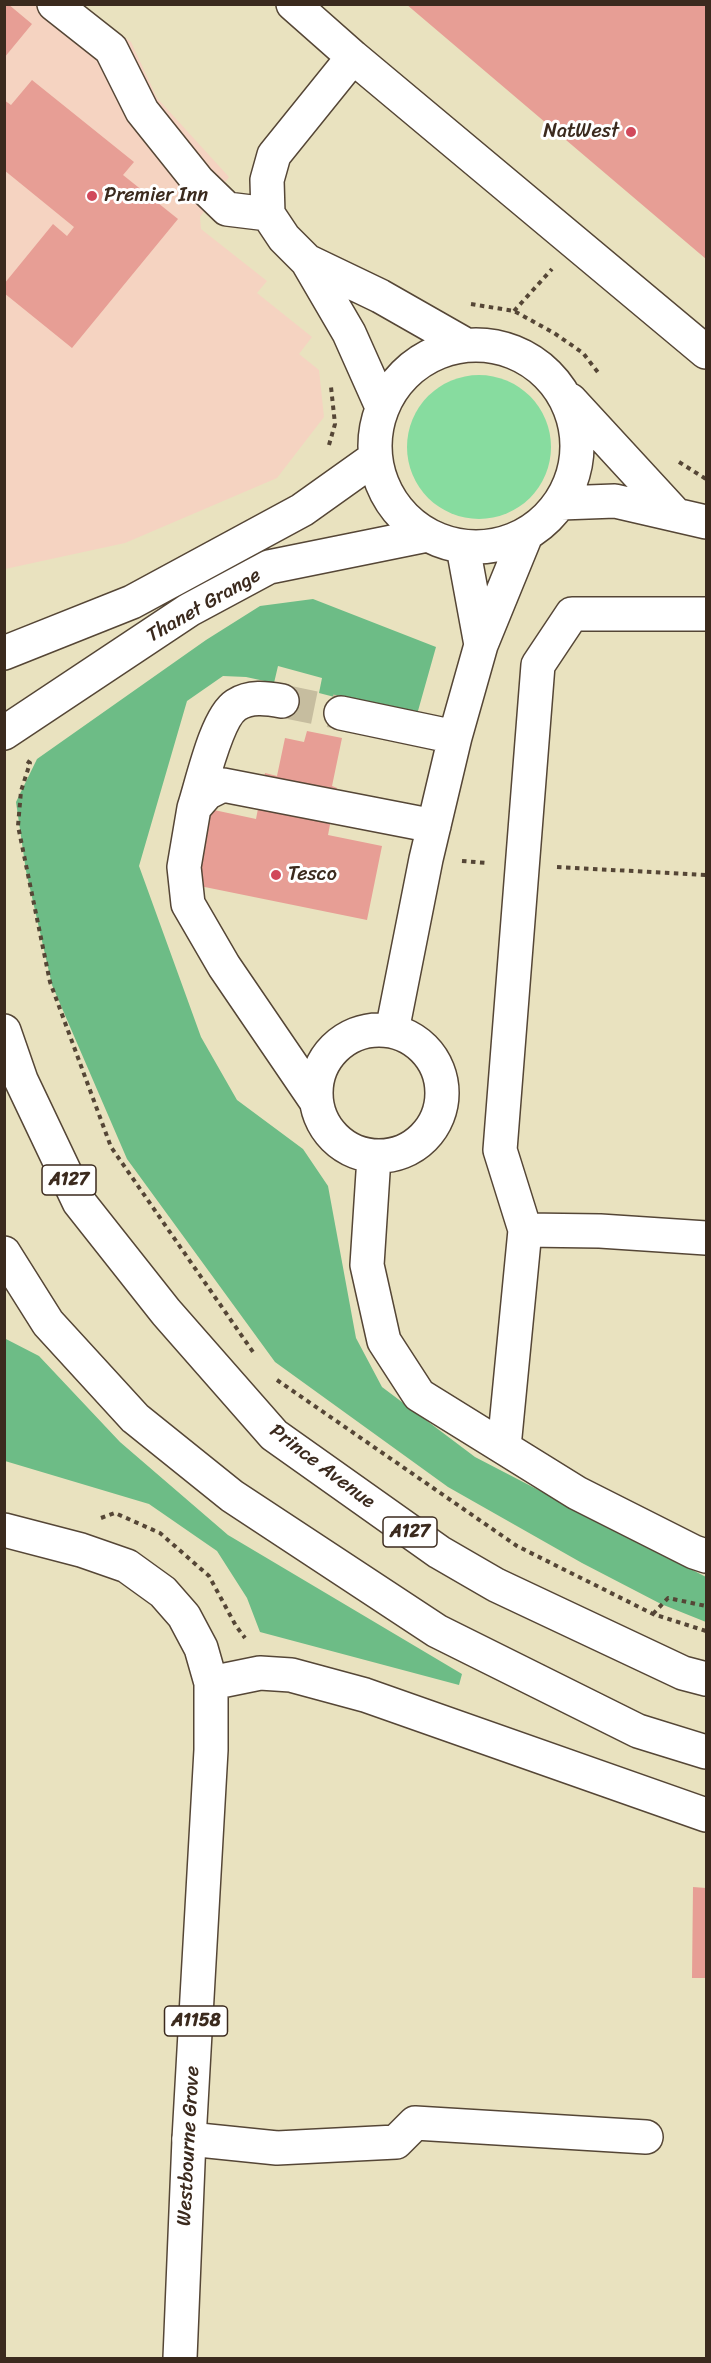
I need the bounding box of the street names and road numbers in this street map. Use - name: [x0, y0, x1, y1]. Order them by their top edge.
- street label: Thanet Grange: [143, 564, 265, 648]
- road number: A127: [42, 1165, 96, 1195]
- street label: Prince Avenue: [264, 1420, 380, 1514]
- road number: A127: [383, 1517, 437, 1547]
- road number: A1158: [164, 2006, 228, 2036]
- street label: Westbourne Grove: [173, 2065, 205, 2227]

